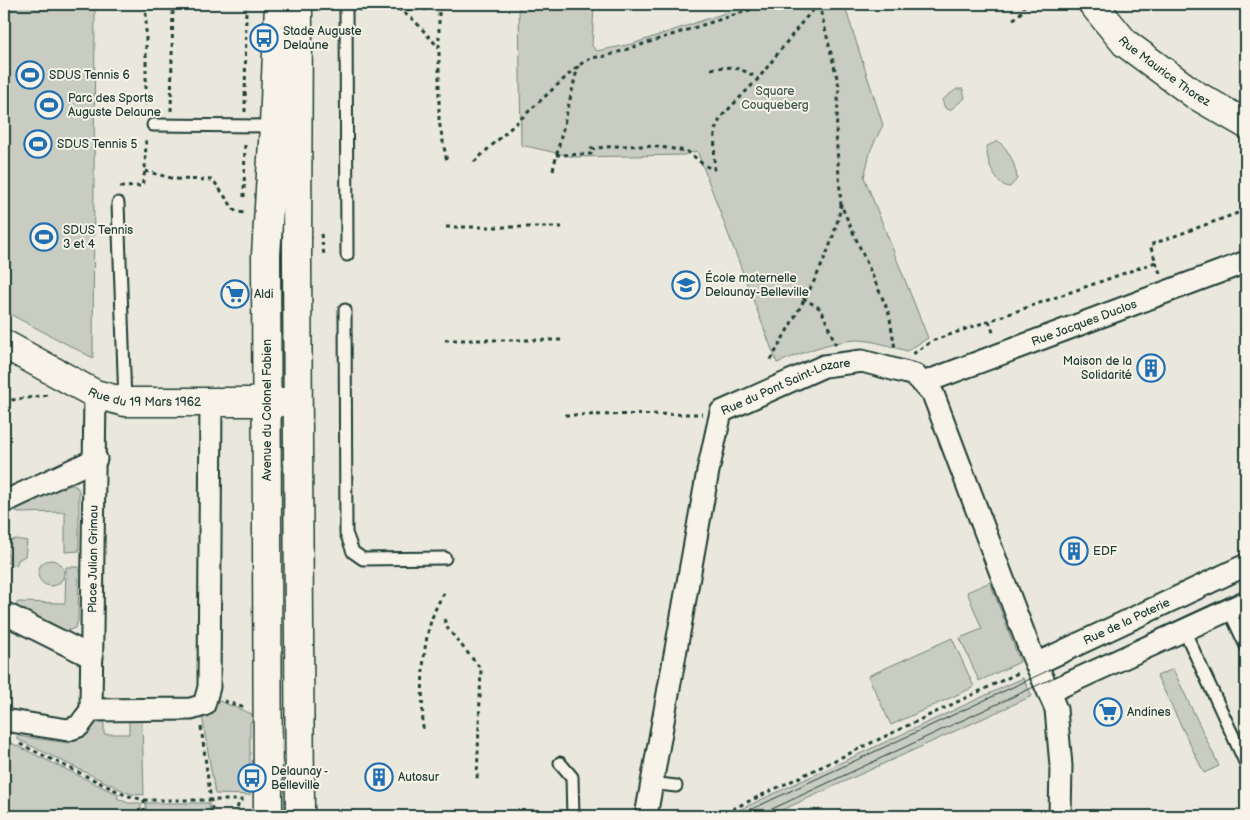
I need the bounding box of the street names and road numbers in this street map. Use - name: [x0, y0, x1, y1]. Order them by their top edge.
- street label: Rue Maurice Thorez: [1115, 33, 1213, 110]
- street label: Rue Jacques Duclos: [1029, 296, 1139, 349]
- street label: Avenue du Colonel Fabien: [260, 339, 275, 481]
- street label: Rue du Pont Saint-Lazare: [719, 355, 851, 419]
- street label: Rue du 19 Mars 1962: [85, 384, 201, 410]
- street label: Place Julian Grimau: [85, 505, 101, 613]
- street label: Rue de la Poterie: [1081, 595, 1172, 648]

